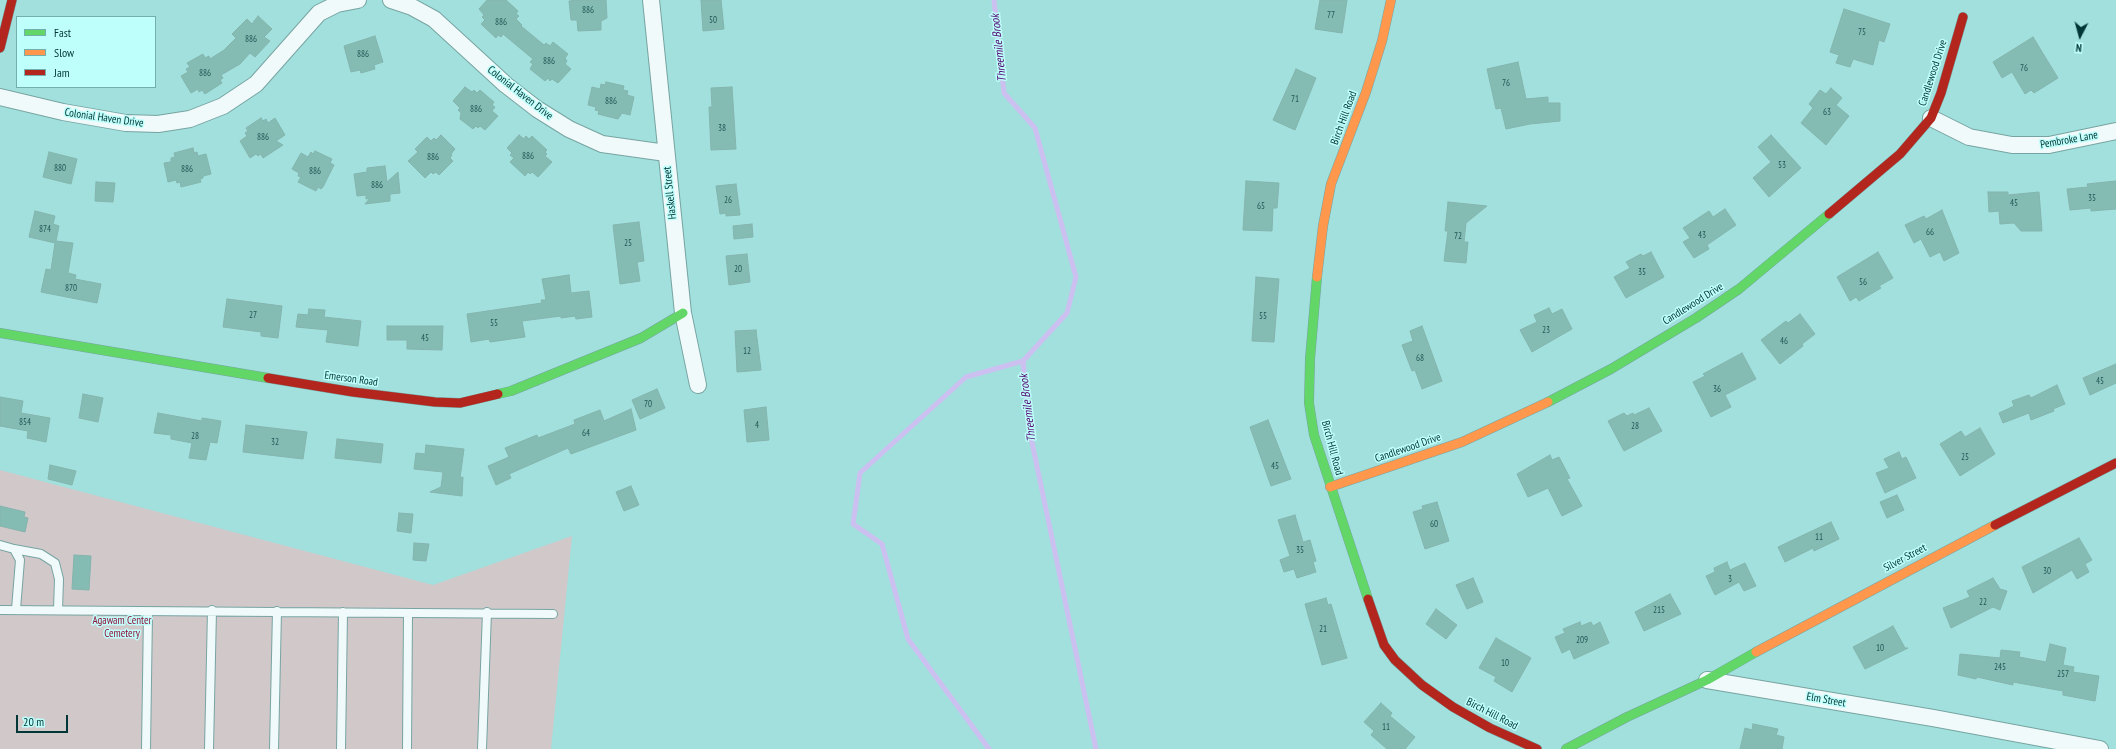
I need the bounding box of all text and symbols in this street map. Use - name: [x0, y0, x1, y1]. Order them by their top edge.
- house number: 886: [582, 5, 594, 15]
- house number: 77: [1327, 10, 1335, 20]
- water label: Threemile Brook: [988, 13, 1010, 83]
- house number: 50: [709, 15, 717, 25]
- legend: [16, 16, 156, 88]
- north arrow: [2060, 16, 2100, 56]
- house number: 886: [495, 17, 507, 27]
- text: Fast: [54, 25, 71, 40]
- house number: 75: [1858, 27, 1866, 37]
- house number: 886: [245, 34, 257, 44]
- street label: Candlewood Drive: [1916, 38, 1950, 108]
- text: N: [2075, 41, 2082, 55]
- text: Slow: [54, 45, 74, 60]
- house number: 886: [357, 49, 369, 59]
- house number: 886: [543, 56, 555, 66]
- street label: Colonial Haven Drive: [485, 63, 555, 123]
- house number: 76: [2020, 63, 2028, 73]
- text: Jam: [54, 65, 70, 80]
- house number: 886: [199, 68, 211, 78]
- house number: 76: [1502, 78, 1510, 88]
- street label: Birch Hill Road: [1328, 89, 1360, 147]
- house number: 71: [1291, 94, 1299, 104]
- house number: 886: [605, 96, 617, 106]
- house number: 886: [470, 104, 482, 114]
- street label: Colonial Haven Drive: [64, 106, 144, 130]
- house number: 63: [1823, 107, 1831, 117]
- house number: 38: [718, 123, 726, 133]
- street label: Pembroke Lane: [2039, 128, 2099, 152]
- house number: 886: [257, 132, 269, 142]
- house number: 886: [522, 151, 534, 161]
- house number: 886: [427, 152, 439, 162]
- house number: 53: [1778, 160, 1786, 170]
- house number: 880: [54, 163, 66, 173]
- house number: 886: [181, 164, 193, 174]
- house number: 886: [309, 166, 321, 176]
- street label: Haskell Street: [661, 166, 679, 220]
- house number: 886: [371, 180, 383, 190]
- house number: 35: [2088, 193, 2096, 203]
- house number: 26: [724, 195, 732, 205]
- house number: 45: [2010, 198, 2018, 208]
- house number: 65: [1257, 201, 1265, 211]
- house number: 874: [39, 224, 51, 234]
- house number: 66: [1926, 227, 1934, 237]
- house number: 43: [1698, 230, 1706, 240]
- house number: 72: [1454, 231, 1462, 241]
- house number: 25: [624, 238, 632, 248]
- house number: 20: [734, 264, 742, 274]
- house number: 35: [1638, 267, 1646, 277]
- house number: 56: [1859, 277, 1867, 287]
- street label: Candlewood Drive: [1660, 280, 1726, 328]
- house number: 870: [65, 283, 77, 293]
- house number: 27: [249, 310, 257, 320]
- house number: 55: [1259, 311, 1267, 321]
- house number: 55: [490, 318, 498, 328]
- house number: 23: [1542, 325, 1550, 335]
- house number: 45: [421, 333, 429, 343]
- house number: 46: [1780, 336, 1788, 346]
- house number: 12: [743, 346, 751, 356]
- house number: 68: [1416, 353, 1424, 363]
- street label: Emerson Road: [323, 369, 379, 389]
- water label: Threemile Brook: [1017, 373, 1039, 443]
- house number: 45: [2096, 376, 2104, 386]
- house number: 36: [1713, 384, 1721, 394]
- house number: 70: [644, 399, 652, 409]
- house number: 854: [19, 417, 31, 427]
- street label: Birch Hill Road: [1318, 419, 1346, 477]
- house number: 4: [755, 420, 759, 430]
- house number: 28: [1631, 421, 1639, 431]
- house number: 64: [582, 428, 590, 438]
- house number: 28: [191, 431, 199, 441]
- street label: Candlewood Drive: [1373, 431, 1443, 465]
- house number: 32: [271, 437, 279, 447]
- house number: 25: [1961, 452, 1969, 462]
- house number: 45: [1271, 461, 1279, 471]
- house number: 60: [1430, 519, 1438, 529]
- house number: 11: [1815, 532, 1823, 542]
- street label: Silver Street: [1881, 541, 1929, 575]
- house number: 35: [1296, 545, 1304, 555]
- house number: 30: [2043, 566, 2051, 576]
- house number: 3: [1728, 574, 1732, 584]
- house number: 22: [1979, 597, 1987, 607]
- house number: 215: [1653, 605, 1665, 615]
- park label: Agawam Center Cemetery: [92, 614, 152, 640]
- house number: 21: [1319, 624, 1327, 634]
- house number: 209: [1576, 635, 1588, 645]
- house number: 10: [1876, 643, 1884, 653]
- house number: 10: [1501, 658, 1509, 668]
- house number: 245: [1994, 662, 2006, 672]
- house number: 257: [2057, 669, 2069, 679]
- street label: Elm Street: [1805, 690, 1847, 710]
- street label: Birch Hill Road: [1464, 695, 1520, 733]
- scale bar: [18, 707, 70, 733]
- text: 20 m: [23, 714, 44, 729]
- house number: 11: [1382, 722, 1390, 732]

